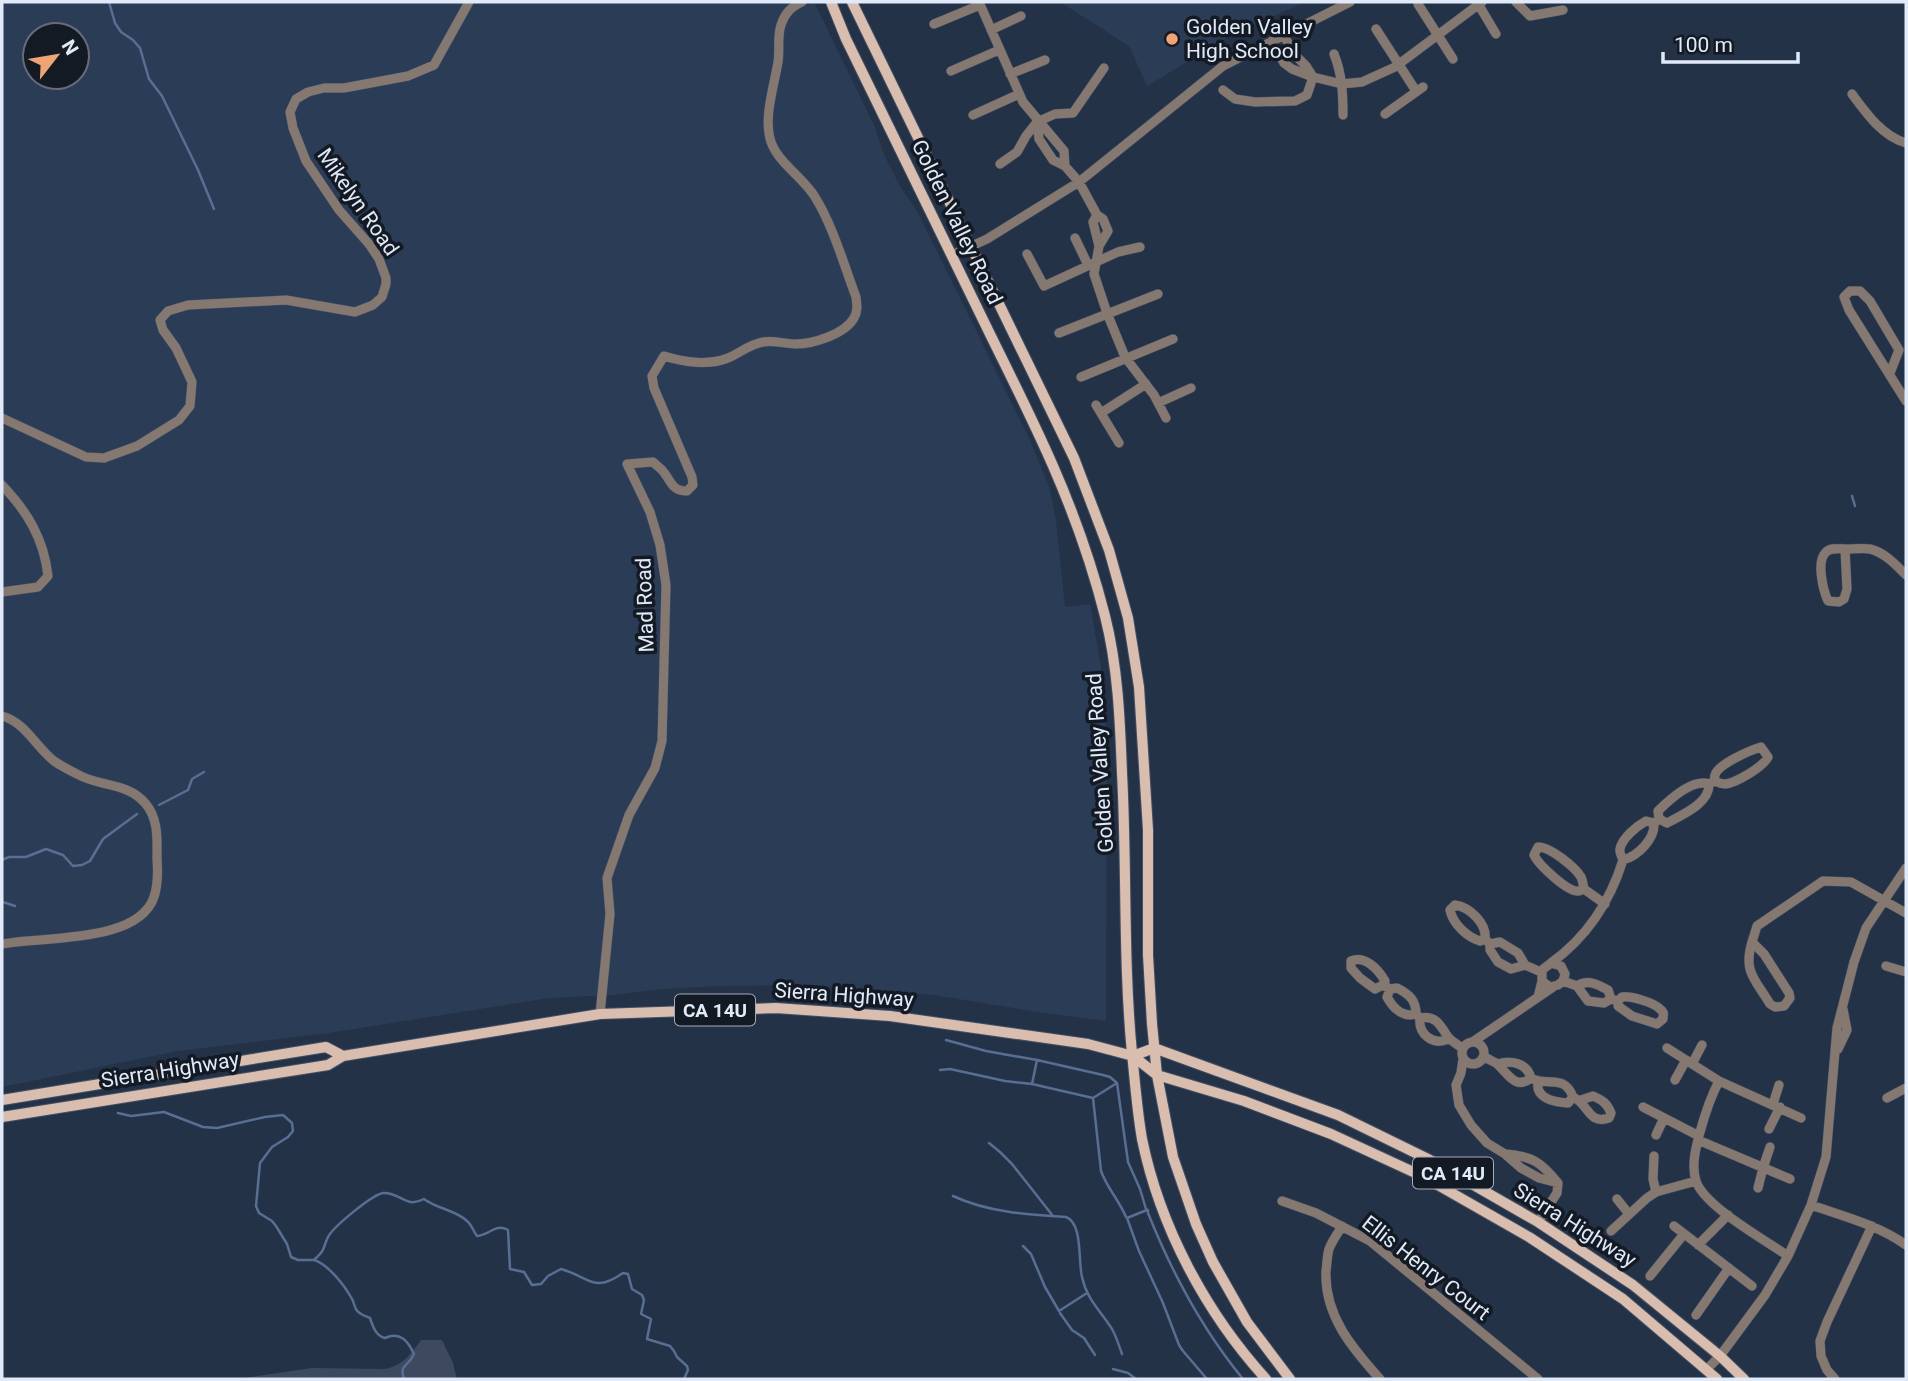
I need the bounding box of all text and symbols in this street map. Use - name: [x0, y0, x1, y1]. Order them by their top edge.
- place label: Golden Valley High School: [1186, 15, 1313, 63]
- north arrow: [21, 21, 91, 91]
- scale bar: [1663, 21, 1798, 65]
- marker: Golden Valley High School: [1164, 31, 1180, 47]
- text: 100 m: [1674, 33, 1733, 57]
- text: N: [57, 36, 83, 59]
- street label: Golden Valley Road: [907, 136, 1007, 308]
- street label: Mikelyn Road: [312, 144, 404, 260]
- street label: Mad Road: [631, 557, 659, 653]
- street label: Golden Valley Road: [1082, 672, 1118, 854]
- street label: Sierra Highway: [774, 978, 915, 1012]
- road number: CA 14U: [675, 994, 755, 1026]
- street label: Sierra Highway: [99, 1047, 241, 1093]
- road number: CA 14U: [1413, 1158, 1493, 1189]
- street label: Sierra Highway: [1509, 1178, 1641, 1272]
- street label: Ellis Henry Court: [1357, 1211, 1495, 1325]

